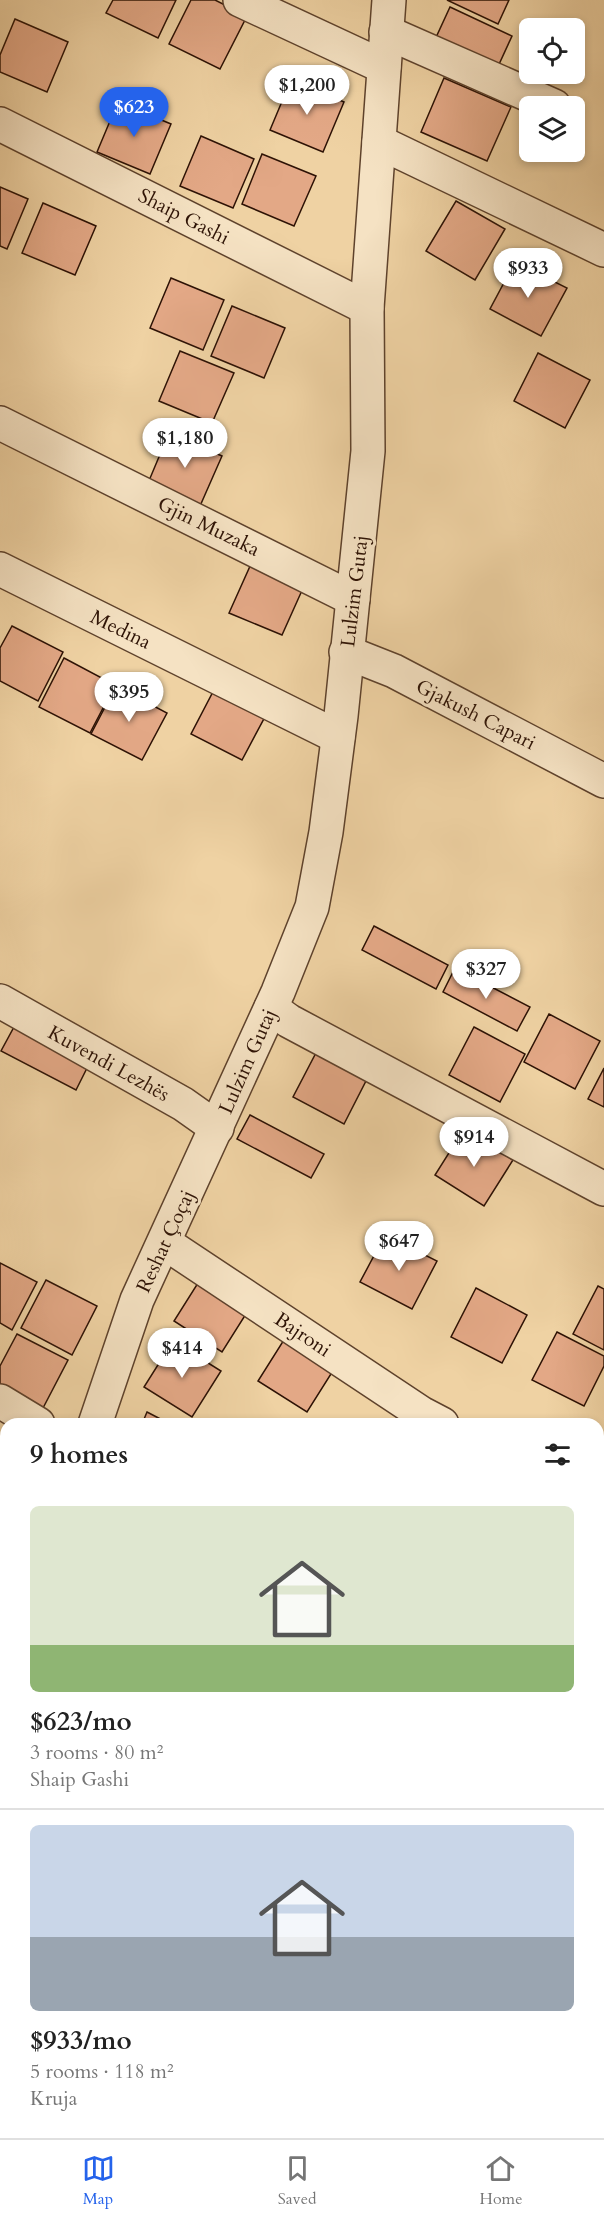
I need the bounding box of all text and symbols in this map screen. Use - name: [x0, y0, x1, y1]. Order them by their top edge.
- map controls: [519, 18, 585, 162]
- button: locate: [519, 18, 585, 84]
- pin: $1,200: [258, 65, 356, 116]
- text: $1,200: [278, 71, 336, 98]
- pin: $623: [98, 87, 170, 138]
- text: $623: [114, 93, 154, 120]
- button: layers: [519, 96, 585, 162]
- street label: Shaip Gashi: [134, 182, 234, 251]
- pin: $933: [492, 248, 564, 299]
- text: $933: [508, 254, 548, 281]
- pin: $1,180: [136, 418, 234, 469]
- text: $1,180: [156, 424, 214, 451]
- street label: Gjin Muzaka: [153, 490, 265, 563]
- street label: Lulzim Gutaj: [334, 534, 375, 648]
- street label: Medina: [86, 603, 156, 656]
- pin: $395: [93, 672, 165, 723]
- street label: Gjakush Capari: [411, 673, 541, 756]
- text: $395: [109, 678, 149, 705]
- pin: $327: [450, 949, 522, 1000]
- text: $327: [466, 955, 506, 982]
- street label: Lulzim Gutaj: [212, 1004, 283, 1118]
- street label: Kuvendi Lezhës: [43, 1019, 174, 1108]
- pin: $914: [438, 1117, 510, 1168]
- text: $914: [454, 1123, 494, 1150]
- street label: Reshat Çoçaj: [130, 1185, 201, 1297]
- pin: $647: [363, 1221, 435, 1272]
- text: $647: [379, 1227, 419, 1254]
- street label: Bajroni: [269, 1306, 337, 1363]
- pin: $414: [146, 1328, 218, 1379]
- text: $414: [162, 1334, 202, 1361]
- text: 9 homes: [30, 1437, 128, 1472]
- icon: filters: [541, 1438, 574, 1471]
- icon: home: [248, 1545, 356, 1653]
- text: $623/mo: [30, 1704, 132, 1739]
- text: 3 rooms · 80 m²: [30, 1739, 163, 1766]
- text: Shaip Gashi: [30, 1766, 129, 1793]
- icon: home: [248, 1864, 356, 1972]
- text: $933/mo: [30, 2023, 132, 2058]
- text: 5 rooms · 118 m²: [30, 2058, 174, 2085]
- text: Kruja: [30, 2085, 77, 2112]
- tab: Map: [82, 2152, 115, 2210]
- tab: Saved: [278, 2152, 316, 2210]
- tab: Home: [480, 2152, 522, 2210]

